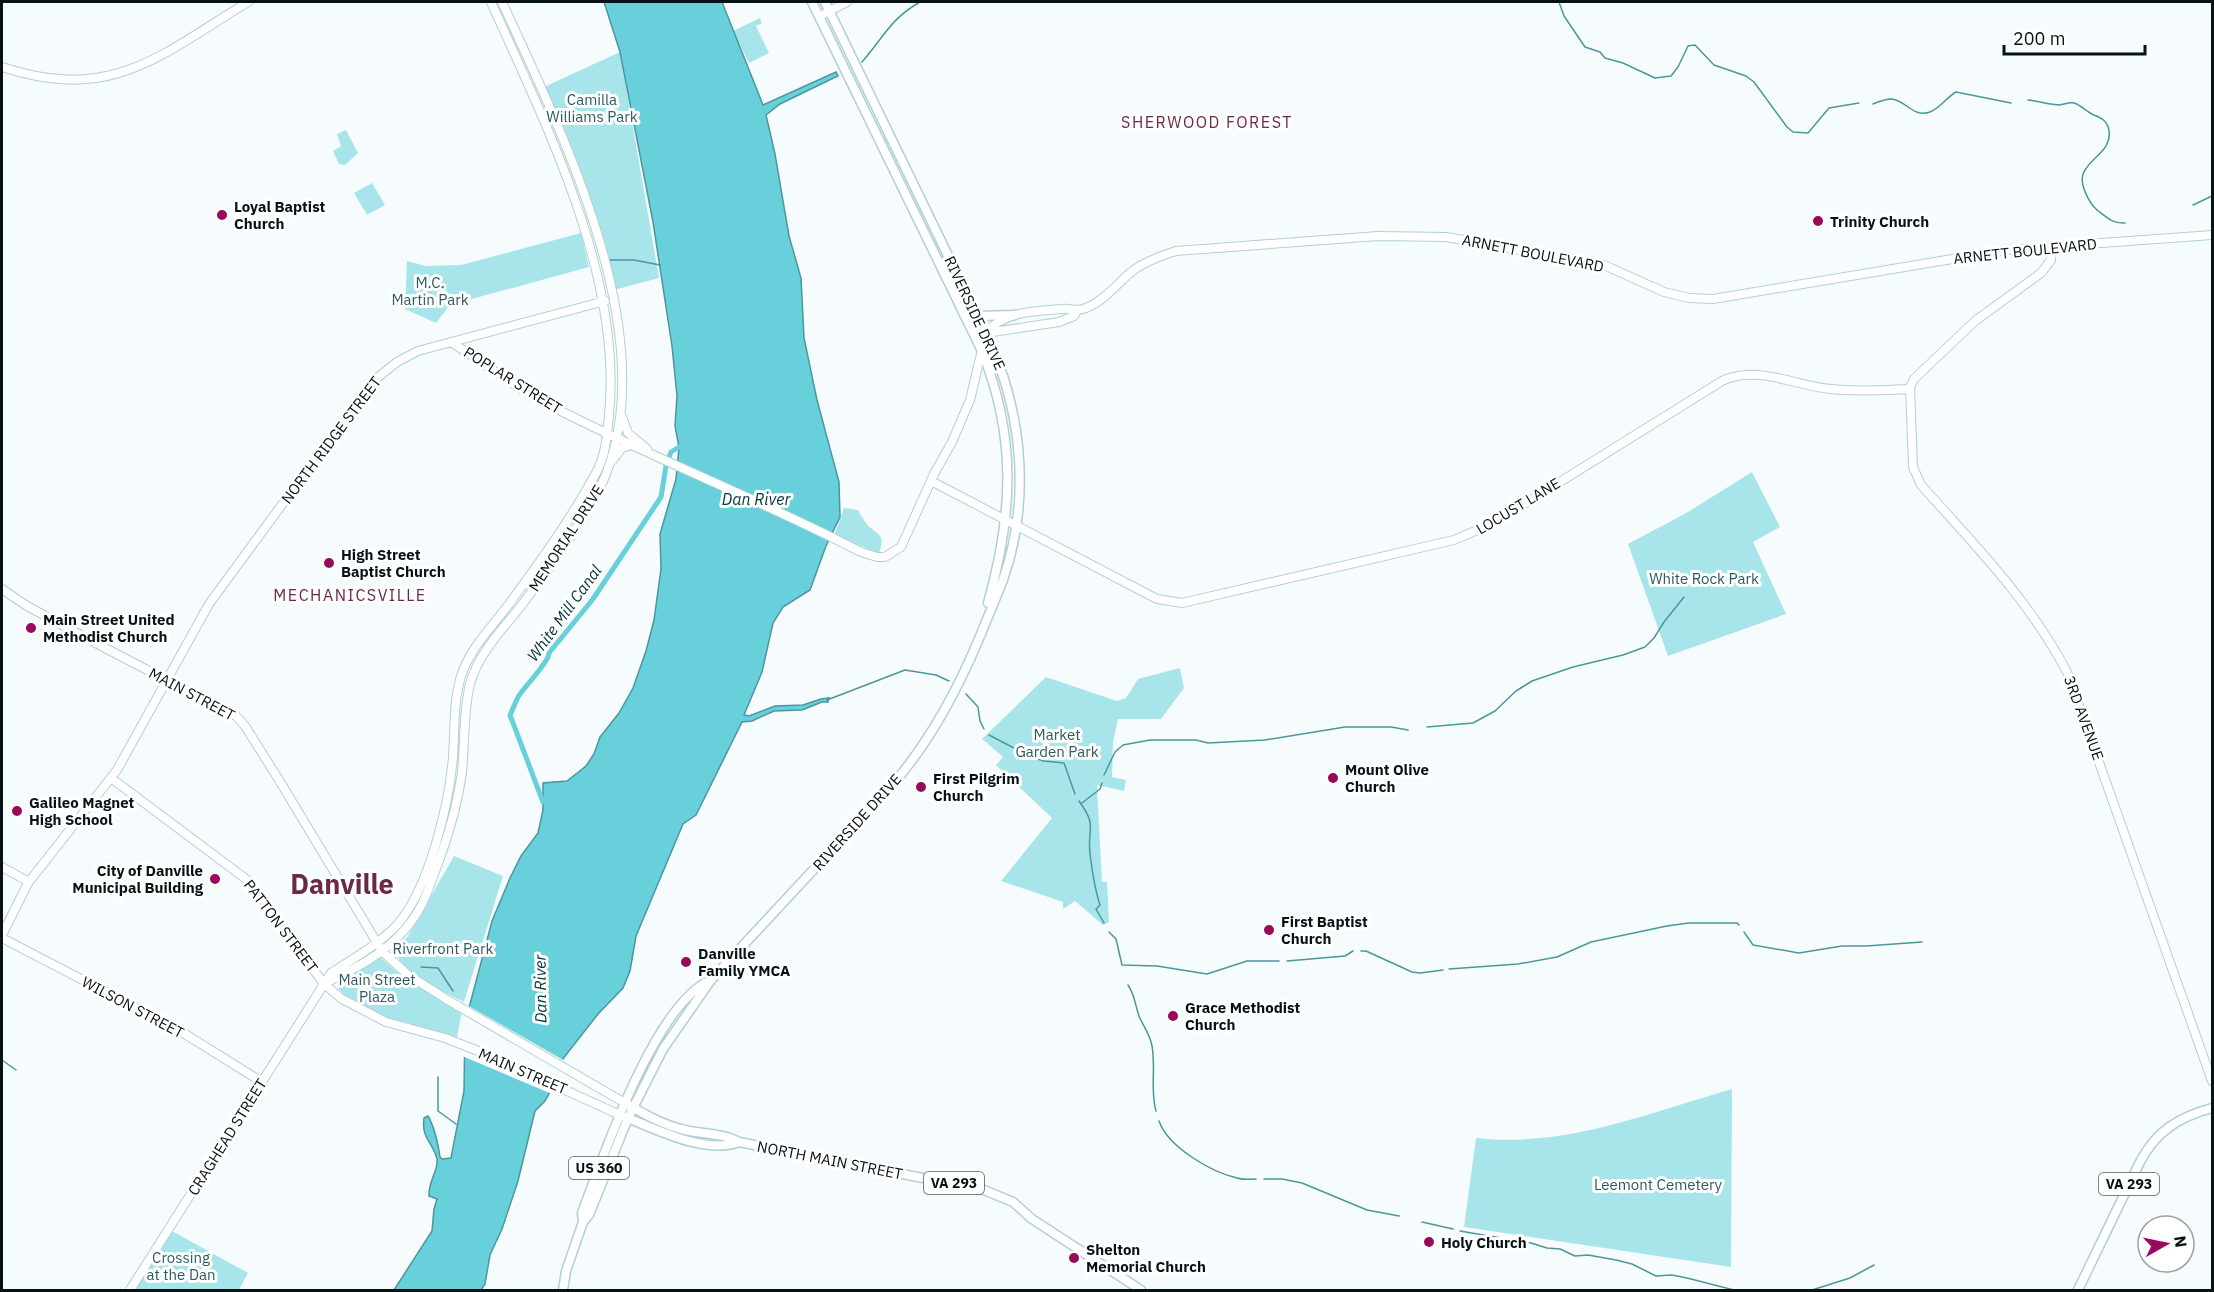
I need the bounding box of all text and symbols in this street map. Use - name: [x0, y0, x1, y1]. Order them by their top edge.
- scale bar: [2004, 18, 2145, 56]
- text: 200 m: [2013, 27, 2065, 50]
- park label: Camilla Williams Park: [546, 90, 638, 126]
- district label: SHERWOOD FOREST: [1121, 112, 1293, 132]
- place label: Loyal Baptist Church: [234, 197, 326, 233]
- marker: Loyal Baptist Church: [215, 208, 229, 222]
- place label: Trinity Church: [1830, 212, 1929, 231]
- marker: Trinity Church: [1811, 214, 1825, 228]
- street label: ARNETT BOULEVARD: [1460, 230, 1606, 276]
- street label: ARNETT BOULEVARD: [1952, 234, 2098, 268]
- street label: RIVERSIDE DRIVE: [940, 253, 1010, 373]
- park label: M.C. Martin Park: [391, 273, 469, 309]
- street label: POPLAR STREET: [460, 342, 566, 418]
- street label: NORTH RIDGE STREET: [277, 372, 385, 507]
- street label: LOCUST LANE: [1473, 474, 1563, 538]
- street label: MEMORIAL DRIVE: [524, 481, 608, 595]
- water label: Dan River: [722, 489, 791, 509]
- place label: High Street Baptist Church: [341, 545, 446, 581]
- marker: High Street Baptist Church: [322, 556, 336, 570]
- water label: White Mill Canal: [522, 560, 606, 665]
- park label: White Rock Park: [1649, 569, 1759, 588]
- district label: MECHANICSVILLE: [273, 585, 427, 605]
- place label: Main Street United Methodist Church: [43, 610, 175, 646]
- marker: Main Street United Methodist Church: [24, 621, 38, 635]
- street label: MAIN STREET: [146, 663, 239, 725]
- street label: 3RD AVENUE: [2060, 673, 2108, 763]
- park label: Market Garden Park: [1015, 725, 1099, 761]
- place label: Mount Olive Church: [1345, 760, 1429, 796]
- place label: First Pilgrim Church: [933, 769, 1020, 805]
- street label: RIVERSIDE DRIVE: [809, 770, 905, 874]
- marker: Mount Olive Church: [1326, 771, 1340, 785]
- marker: First Pilgrim Church: [914, 780, 928, 794]
- place label: Galileo Magnet High School: [29, 793, 135, 829]
- marker: Galileo Magnet High School: [10, 804, 24, 818]
- place label: City of Danville Municipal Building: [72, 861, 204, 897]
- district label: Danville: [290, 866, 394, 901]
- marker: City of Danville Municipal Building: [208, 872, 222, 886]
- street label: PATTON STREET: [240, 876, 322, 977]
- place label: First Baptist Church: [1281, 912, 1368, 948]
- marker: First Baptist Church: [1262, 923, 1276, 937]
- park label: Riverfront Park: [393, 939, 493, 958]
- place label: Danville Family YMCA: [698, 944, 790, 980]
- water label: Dan River: [529, 953, 551, 1023]
- marker: Danville Family YMCA: [679, 955, 693, 969]
- park label: Main Street Plaza: [338, 970, 416, 1006]
- street label: WILSON STREET: [79, 972, 188, 1042]
- place label: Grace Methodist Church: [1185, 998, 1301, 1034]
- marker: Grace Methodist Church: [1166, 1009, 1180, 1023]
- street label: MAIN STREET: [476, 1044, 571, 1098]
- street label: CRAGHEAD STREET: [183, 1075, 271, 1199]
- street label: NORTH MAIN STREET: [756, 1137, 905, 1184]
- road number: US 360: [569, 1157, 629, 1179]
- road number: VA 293: [924, 1172, 984, 1194]
- road number: VA 293: [2099, 1173, 2159, 1195]
- park label: Leemont Cemetery: [1594, 1175, 1723, 1194]
- north arrow: [2136, 1214, 2196, 1274]
- place label: Holy Church: [1441, 1233, 1527, 1252]
- text: N: [2170, 1234, 2192, 1249]
- marker: Holy Church: [1422, 1235, 1436, 1249]
- place label: Shelton Memorial Church: [1086, 1240, 1206, 1276]
- park label: Crossing at the Dan: [147, 1248, 215, 1284]
- marker: Shelton Memorial Church: [1067, 1251, 1081, 1265]

